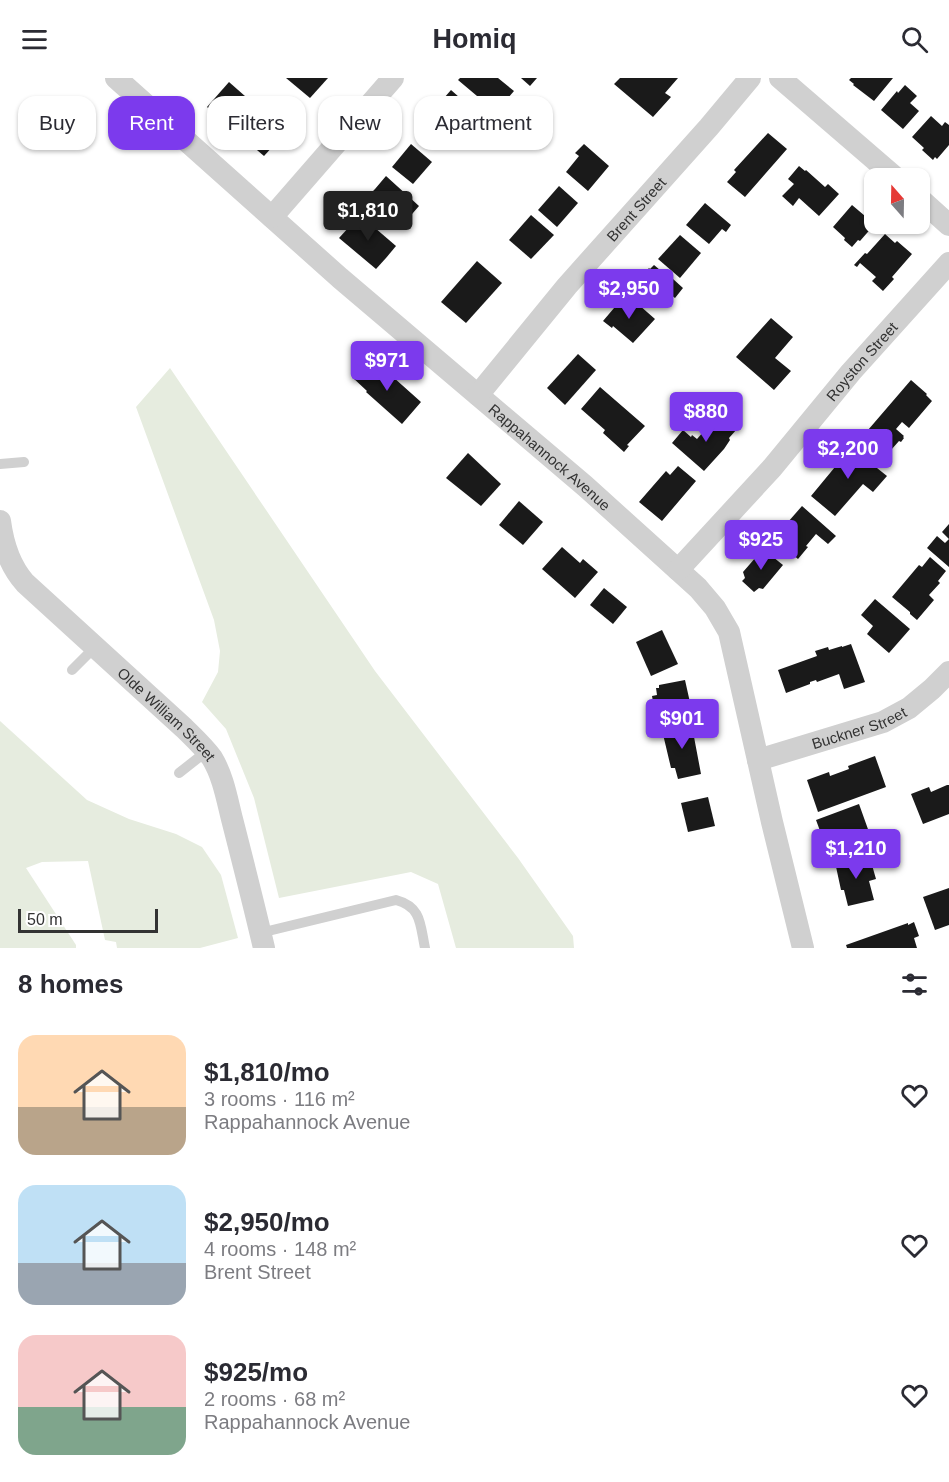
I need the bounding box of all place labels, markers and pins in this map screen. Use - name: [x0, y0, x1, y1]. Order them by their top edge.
- pin: $1,810: [319, 191, 417, 242]
- pin: $2,950: [580, 269, 678, 320]
- pin: $971: [351, 341, 423, 392]
- pin: $880: [670, 392, 742, 443]
- pin: $2,200: [799, 429, 897, 480]
- pin: $925: [725, 520, 797, 571]
- pin: $901: [646, 699, 718, 750]
- pin: $1,210: [807, 829, 905, 880]

